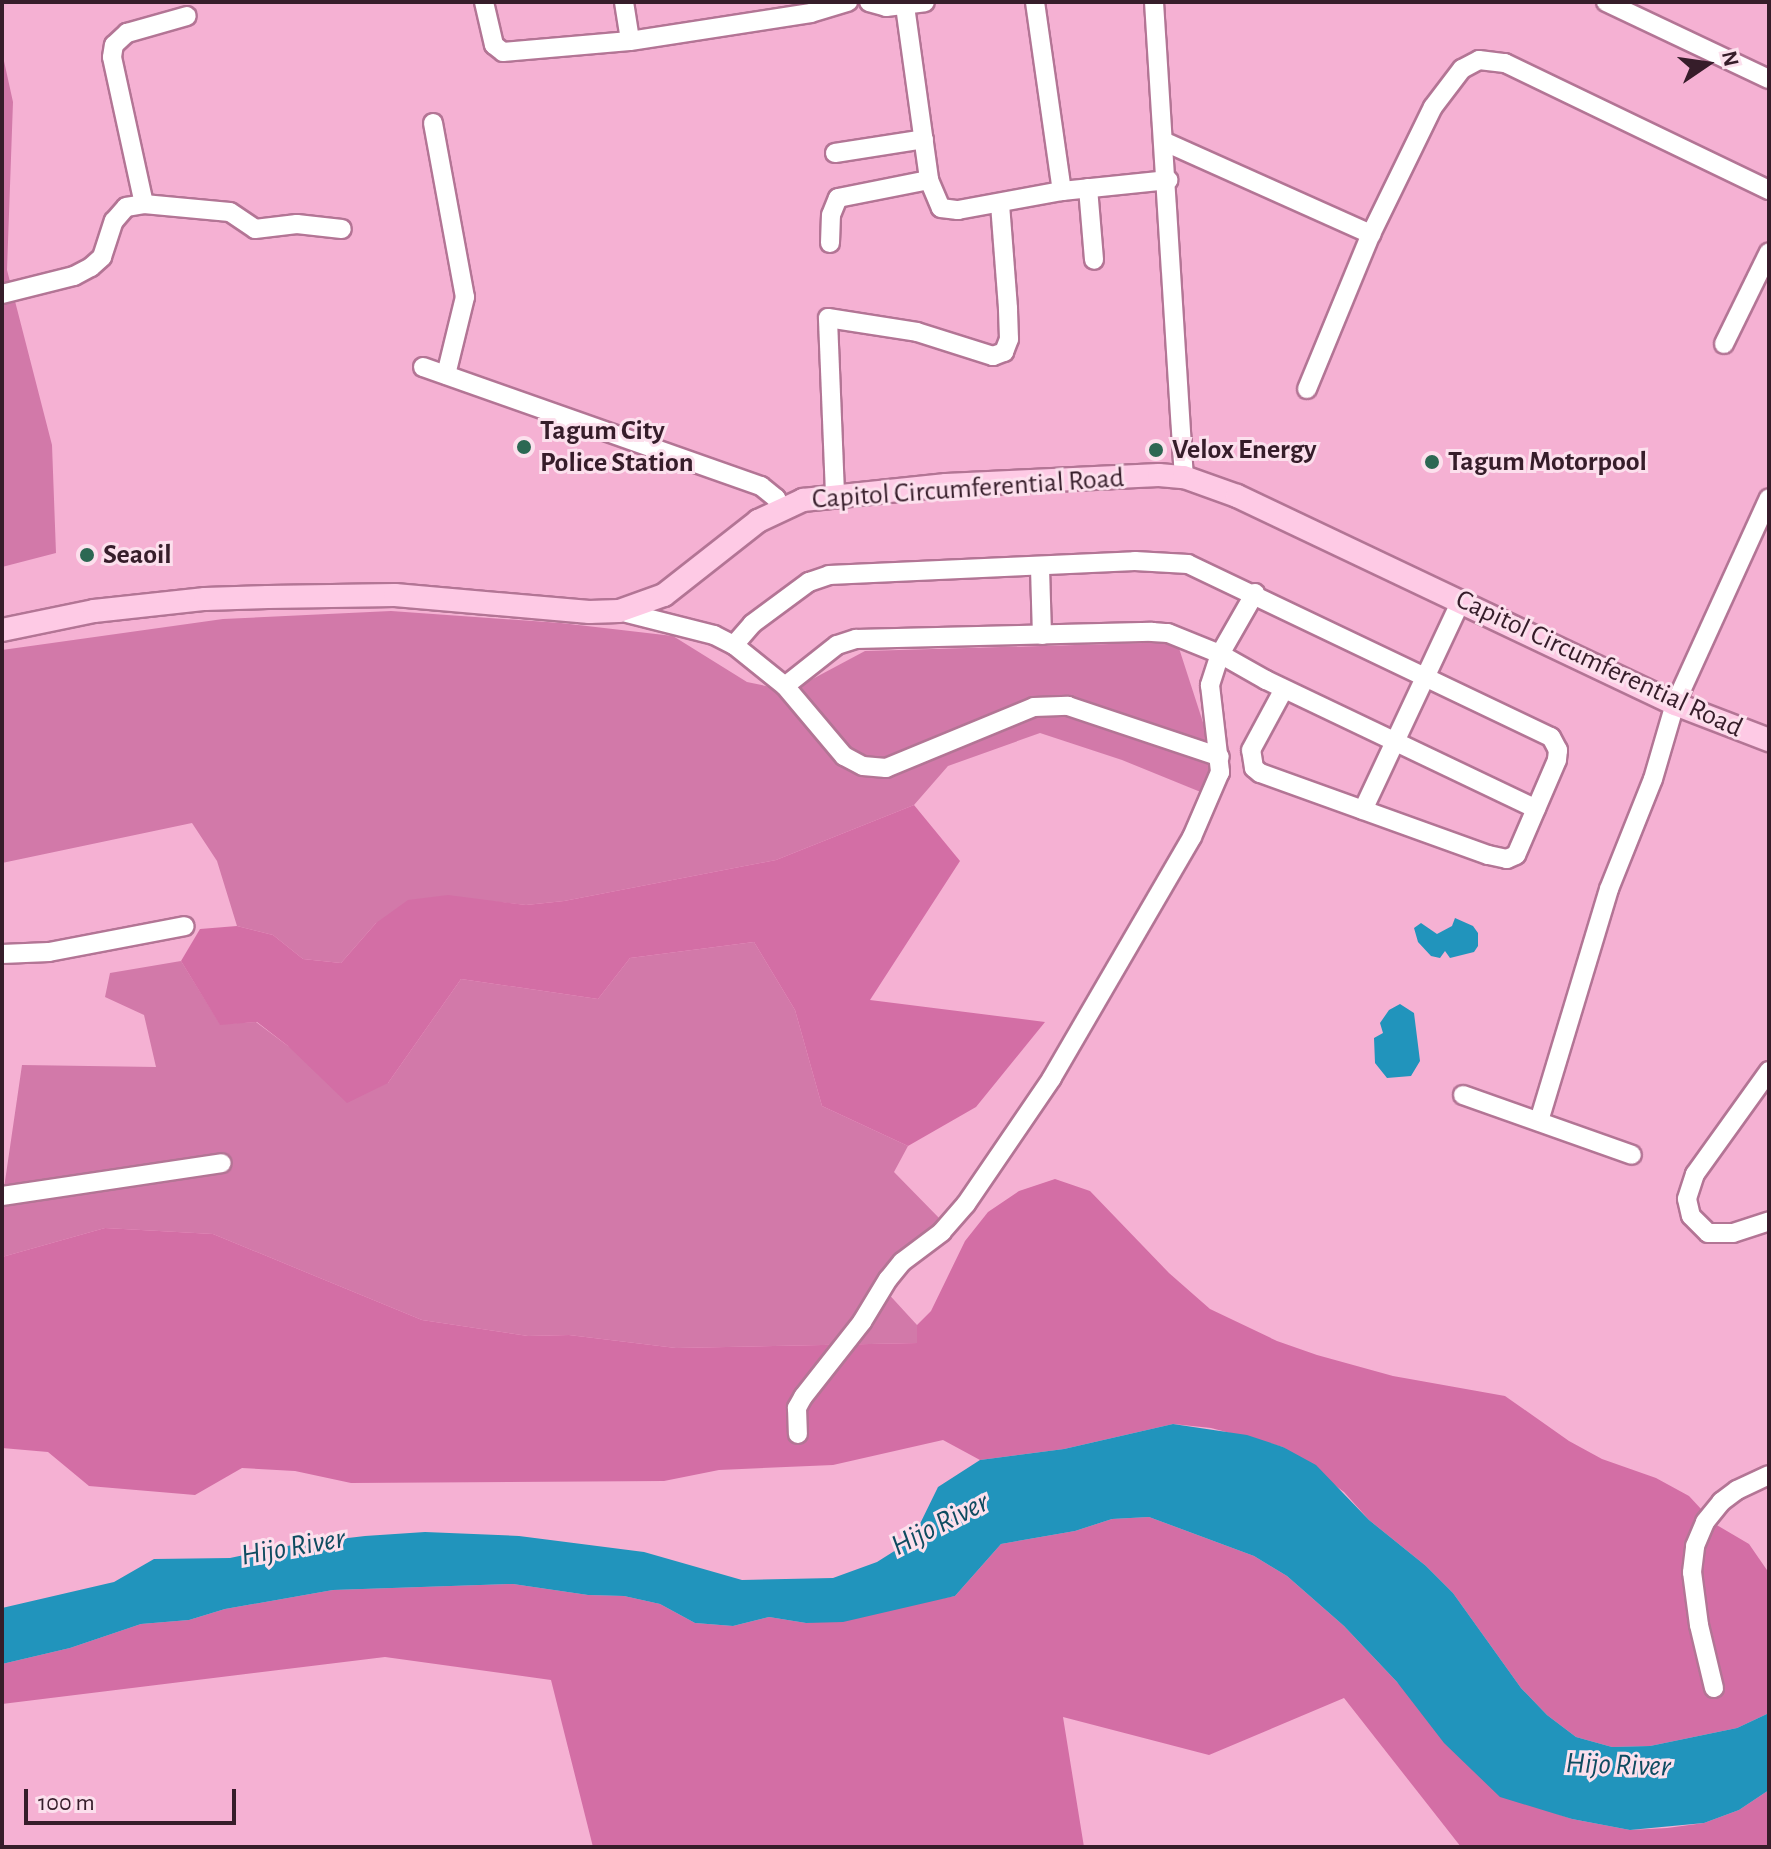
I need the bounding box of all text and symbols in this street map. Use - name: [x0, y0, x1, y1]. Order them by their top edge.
- north arrow: [1667, 24, 1747, 104]
- text: N: [1718, 49, 1743, 69]
- place label: Tagum City Police Station: [540, 414, 693, 480]
- place label: Velox Energy: [1172, 433, 1317, 467]
- marker: Tagum City Police Station: [515, 438, 533, 456]
- marker: Velox Energy: [1147, 441, 1165, 459]
- place label: Tagum Motorpool: [1448, 445, 1647, 479]
- marker: Tagum Motorpool: [1423, 453, 1441, 471]
- street label: Capitol Circumferential Road: [811, 461, 1125, 517]
- place label: Seaoil: [103, 538, 172, 572]
- marker: Seaoil: [78, 546, 96, 564]
- street label: Capitol Circumferential Road: [1450, 583, 1748, 745]
- water label: Hijo River: [885, 1484, 995, 1564]
- water label: Hijo River: [238, 1520, 348, 1574]
- water label: Hijo River: [1565, 1745, 1671, 1785]
- scale bar: [28, 1773, 240, 1823]
- text: 100 m: [38, 1791, 95, 1815]

